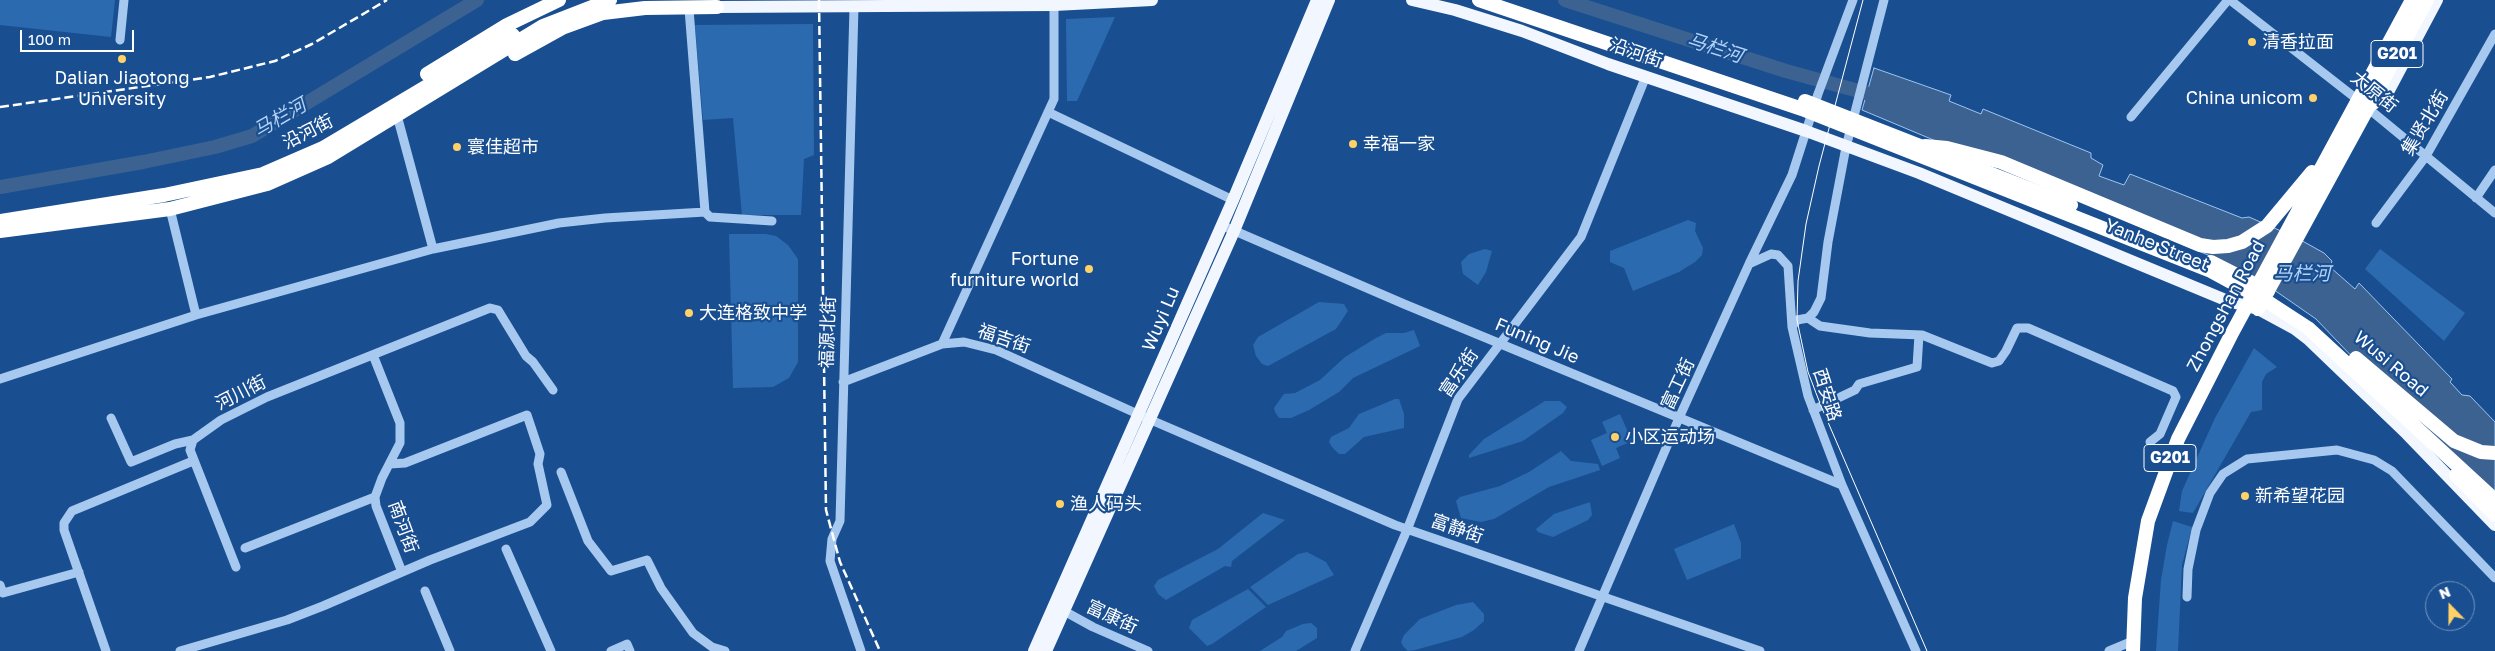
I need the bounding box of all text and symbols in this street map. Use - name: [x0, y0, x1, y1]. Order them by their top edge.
- scale bar: [22, 20, 136, 52]
- water label: 马栏河: [1684, 28, 1746, 68]
- text: 100 m: [28, 30, 71, 48]
- place label: 清香拉面: [2262, 31, 2334, 53]
- street label: 沿河街: [1607, 34, 1665, 72]
- marker: 清香拉面: [2246, 36, 2258, 48]
- road number: G201: [2371, 41, 2423, 68]
- marker: Dalian Jiaotong University: [116, 53, 128, 65]
- place label: Dalian Jiaotong University: [54, 67, 190, 110]
- street label: 太原街: [2346, 67, 2402, 117]
- place label: China unicom: [2186, 87, 2303, 109]
- street label: 集贤北街: [2397, 87, 2453, 159]
- marker: China unicom: [2307, 92, 2319, 104]
- water label: 马栏河: [250, 94, 310, 142]
- street label: 沿河街: [279, 110, 337, 154]
- place label: 幸福一家: [1363, 133, 1435, 155]
- place label: 寰佳超市: [467, 136, 539, 158]
- marker: 幸福一家: [1347, 138, 1359, 150]
- marker: 寰佳超市: [451, 141, 463, 153]
- street label: Yanhe Street: [2102, 214, 2212, 276]
- street label: Zhongshan Road: [2182, 237, 2270, 375]
- place label: Fortune furniture world: [950, 248, 1079, 290]
- marker: Fortune furniture world: [1083, 263, 1095, 275]
- water label: 马栏河: [2274, 263, 2330, 285]
- street label: Wuyi Lu: [1138, 283, 1184, 355]
- street label: 福源北街: [816, 296, 840, 368]
- place label: 大连格致中学: [699, 302, 807, 324]
- marker: 大连格致中学: [683, 307, 695, 319]
- street label: Funing Jie: [1492, 314, 1582, 368]
- street label: 福吉街: [975, 320, 1033, 358]
- street label: Wusi Road: [2349, 327, 2433, 401]
- street label: 富乐街: [1435, 345, 1483, 401]
- street label: 富工街: [1657, 355, 1699, 413]
- street label: 西安路: [1808, 366, 1846, 424]
- street label: 河川街: [212, 371, 270, 415]
- place label: 小区运动场: [1625, 426, 1715, 448]
- marker: 小区运动场: [1609, 431, 1621, 443]
- road number: G201: [2144, 444, 2196, 472]
- place label: 新希望花园: [2255, 485, 2345, 507]
- marker: 新希望花园: [2239, 490, 2251, 502]
- place label: 渔人码头: [1070, 493, 1142, 515]
- street label: 南河街: [384, 498, 422, 556]
- marker: 渔人码头: [1054, 498, 1066, 510]
- street label: 富静街: [1428, 510, 1486, 548]
- north arrow: [2425, 581, 2475, 631]
- text: N: [2436, 583, 2453, 602]
- street label: 富康街: [1083, 596, 1141, 638]

